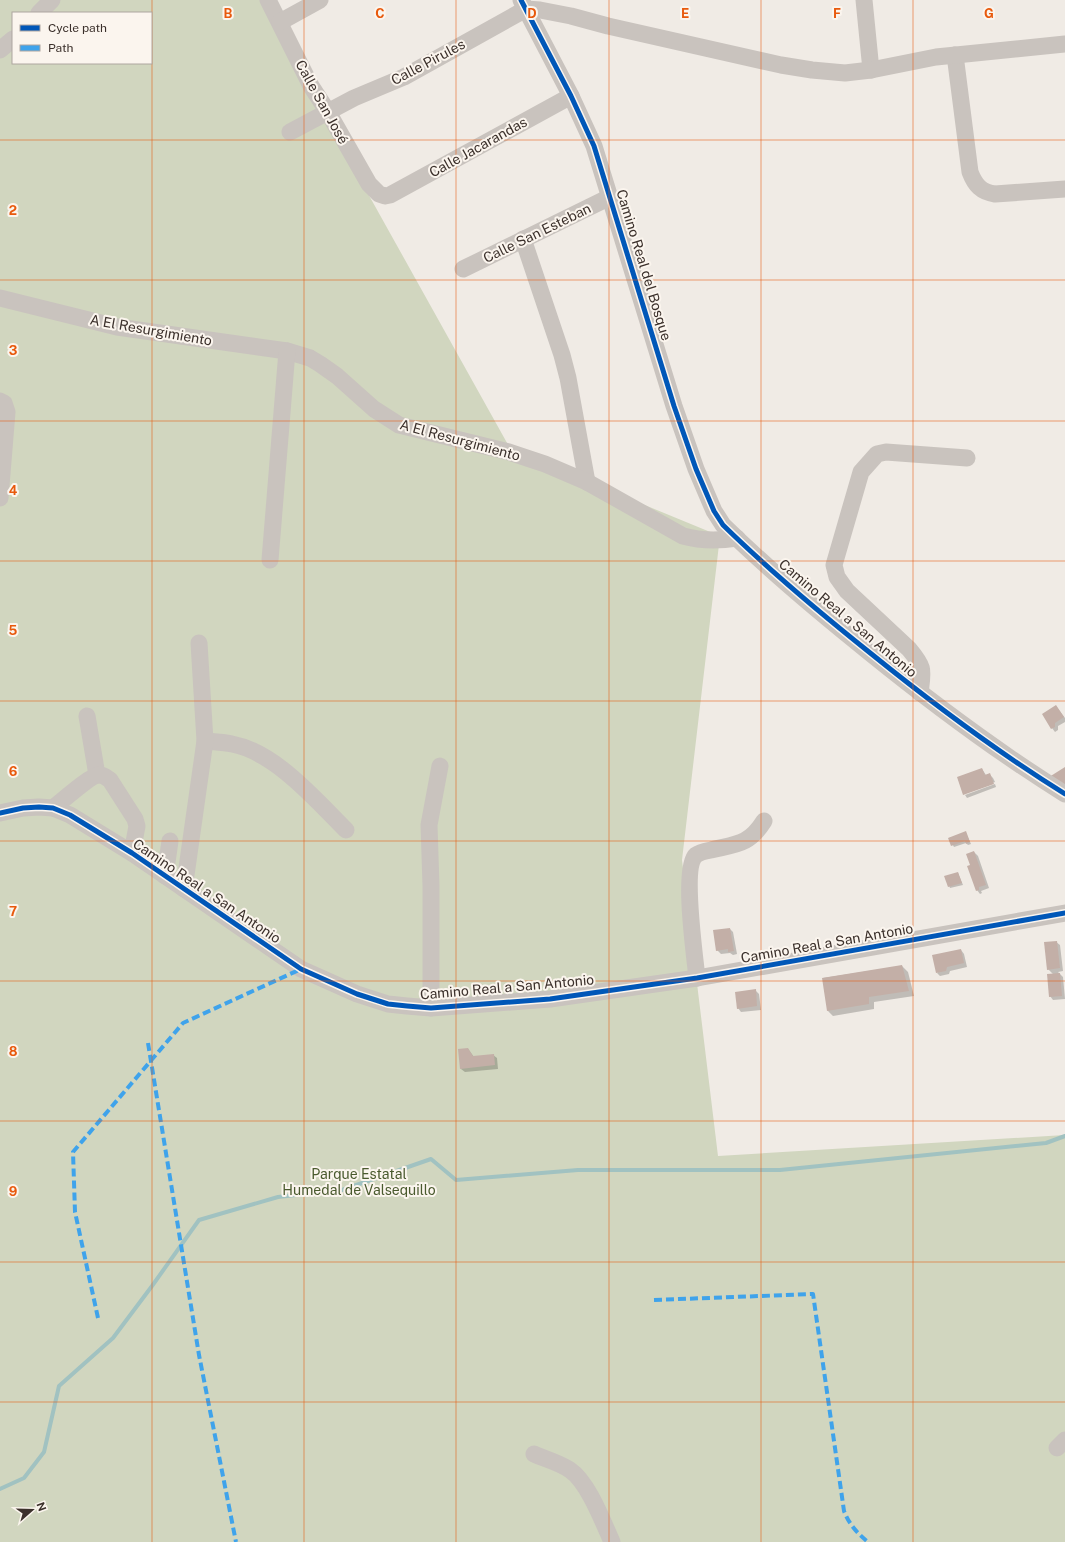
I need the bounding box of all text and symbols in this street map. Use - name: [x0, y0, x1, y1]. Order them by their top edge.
- text: B: [224, 6, 233, 21]
- text: C: [375, 6, 385, 21]
- text: D: [527, 6, 537, 21]
- text: E: [681, 6, 689, 21]
- text: F: [833, 6, 841, 21]
- text: G: [984, 6, 994, 21]
- legend: [12, 12, 152, 64]
- text: Cycle path: [48, 21, 107, 35]
- street label: Calle Pirules: [388, 36, 468, 88]
- text: Path: [48, 41, 74, 55]
- street label: Calle San José: [292, 57, 352, 147]
- street label: Calle Jacarandas: [426, 114, 530, 180]
- street label: Camino Real del Bosque: [613, 187, 675, 343]
- street label: Calle San Esteban: [481, 200, 593, 266]
- text: 2: [9, 203, 17, 218]
- street label: A El Resurgimiento: [89, 311, 213, 349]
- text: 3: [9, 343, 18, 358]
- street label: A El Resurgimiento: [398, 416, 522, 464]
- text: 4: [9, 483, 18, 498]
- street label: Camino Real a San Antonio: [776, 556, 920, 680]
- text: 5: [9, 623, 18, 638]
- text: 6: [9, 764, 18, 779]
- street label: Camino Real a San Antonio: [130, 835, 284, 947]
- text: 7: [9, 904, 17, 919]
- street label: Camino Real a San Antonio: [740, 920, 915, 966]
- street label: Camino Real a San Antonio: [419, 971, 595, 1003]
- text: 8: [9, 1044, 18, 1059]
- park label: Parque Estatal Humedal de Valsequillo: [282, 1166, 436, 1198]
- text: 9: [9, 1184, 17, 1199]
- north arrow: [12, 1490, 52, 1530]
- text: N: [34, 1500, 49, 1513]

